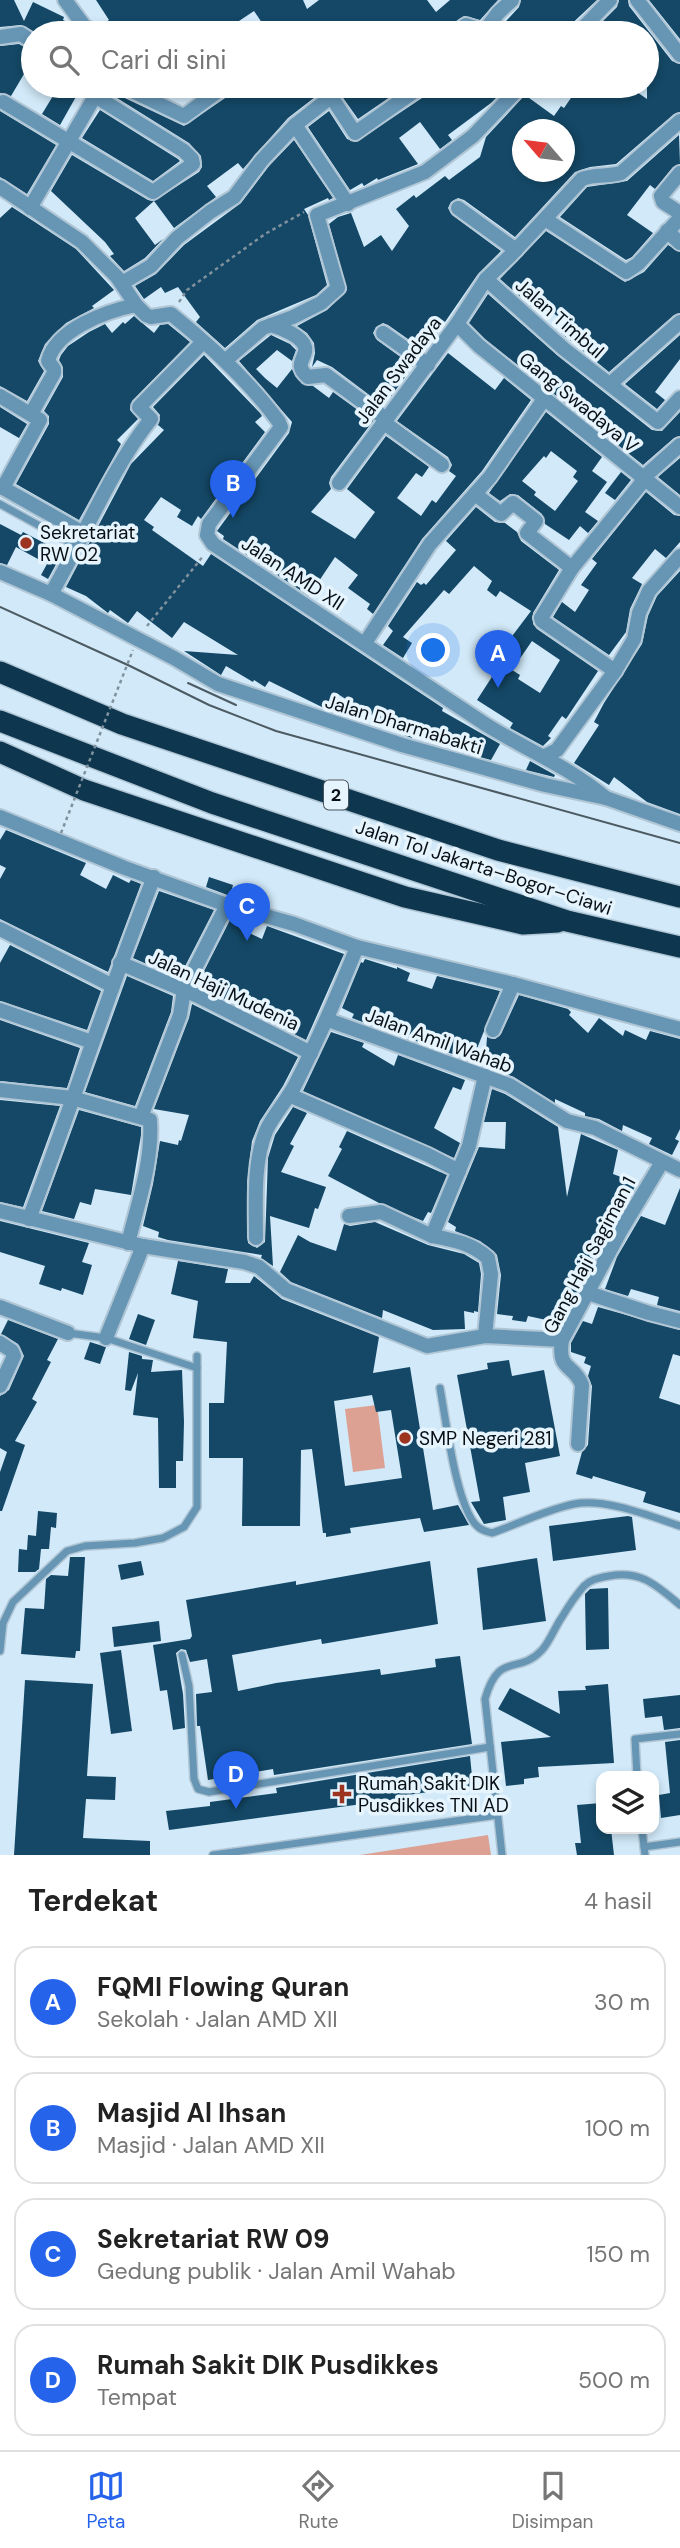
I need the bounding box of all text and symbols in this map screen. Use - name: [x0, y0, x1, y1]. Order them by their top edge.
- search box: [21, 21, 659, 98]
- icon: search: [45, 41, 83, 79]
- text: Cari di sini: [101, 43, 226, 77]
- north arrow: [512, 119, 575, 182]
- street label: Jalan Timbul: [510, 273, 609, 364]
- street label: Jalan Swadaya: [350, 312, 447, 429]
- street label: Gang Swadaya V: [514, 346, 644, 458]
- pin: B: [210, 460, 256, 518]
- place label: Sekretariat RW 02: [40, 520, 135, 567]
- street label: Jalan AMD XII: [237, 531, 349, 616]
- marker: Sekretariat RW 02: [18, 535, 34, 551]
- pin: A: [475, 630, 521, 688]
- your location: [416, 633, 450, 667]
- street label: Jalan Dharmabakti: [322, 689, 485, 760]
- road number: 2: [324, 780, 348, 810]
- street label: Jalan Tol Jakarta–Bogor–Ciawi: [353, 814, 615, 921]
- pin: C: [224, 883, 270, 941]
- street label: Jalan Haji Mudenia: [145, 945, 303, 1036]
- street label: Jalan Amil Wahab: [362, 1002, 516, 1079]
- street label: Gang Haji Sagiman 1: [537, 1172, 641, 1338]
- place label: SMP Negeri 281: [419, 1426, 551, 1451]
- marker: SMP Negeri 281: [397, 1430, 413, 1446]
- pin: D: [213, 1751, 259, 1809]
- place label: Rumah Sakit DIK Pusdikkes TNI AD: [358, 1771, 509, 1818]
- map controls: [596, 1771, 659, 1834]
- button: layers: [596, 1771, 659, 1834]
- marker: Rumah Sakit DIK Pusdikkes TNI AD: [332, 1784, 352, 1804]
- text: Terdekat: [28, 1881, 158, 1920]
- text: 4 hasil: [584, 1886, 652, 1916]
- text: FQMI Flowing Quran: [97, 1970, 349, 2004]
- text: A: [45, 1987, 61, 2017]
- text: 30 m: [594, 1987, 650, 2017]
- text: Sekolah · Jalan AMD XII: [97, 2004, 338, 2034]
- text: Masjid Al Ihsan: [97, 2096, 286, 2130]
- text: B: [46, 2113, 60, 2143]
- text: 100 m: [585, 2113, 650, 2143]
- text: Masjid · Jalan AMD XII: [97, 2130, 325, 2160]
- text: Sekretariat RW 09: [97, 2222, 330, 2256]
- text: C: [45, 2239, 61, 2269]
- text: 150 m: [586, 2239, 650, 2269]
- text: Gedung publik · Jalan Amil Wahab: [97, 2256, 456, 2286]
- text: Rumah Sakit DIK Pusdikkes: [97, 2348, 439, 2382]
- text: D: [45, 2365, 61, 2395]
- text: 500 m: [578, 2365, 650, 2395]
- text: Tempat: [97, 2382, 177, 2412]
- tab: Peta: [87, 2467, 125, 2534]
- tab: Rute: [298, 2467, 339, 2534]
- tab: Disimpan: [512, 2467, 593, 2534]

